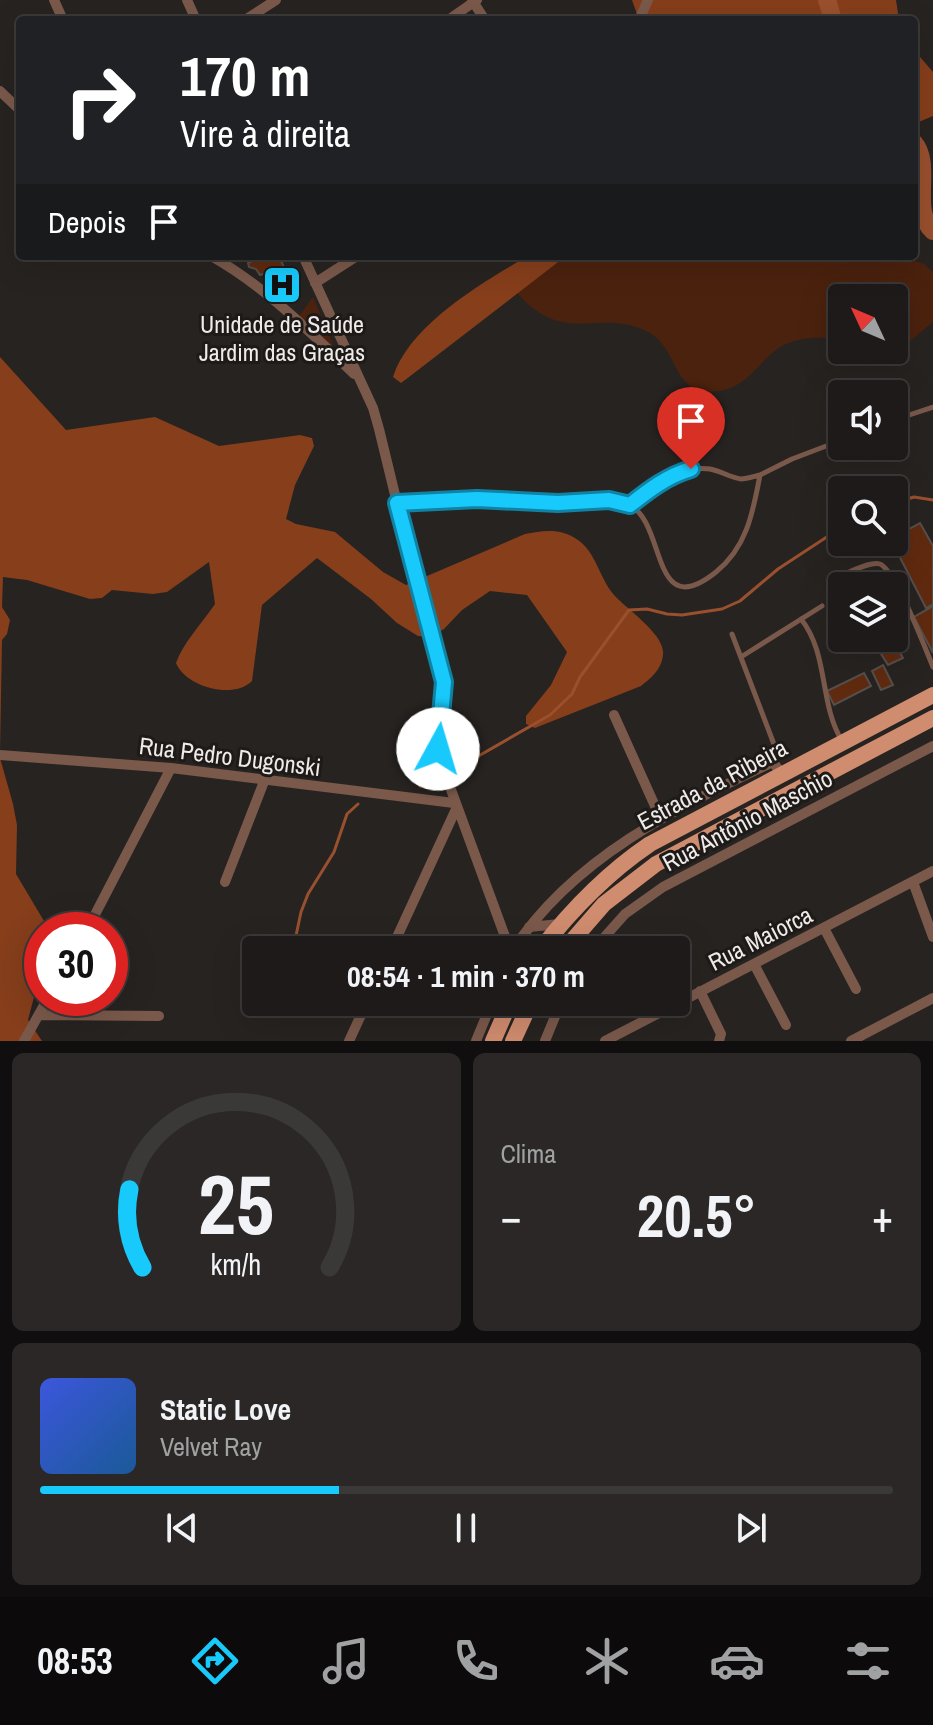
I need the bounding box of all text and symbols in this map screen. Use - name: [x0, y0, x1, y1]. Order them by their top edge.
- text: 170 m: [180, 38, 310, 113]
- icon: right: [48, 48, 152, 152]
- text: Vire à direita: [180, 110, 350, 158]
- icon: arrive: [142, 200, 186, 244]
- text: Depois: [48, 202, 126, 242]
- hospital icon: Unidade de Saúde Jardim das Graças: [261, 264, 303, 306]
- north arrow: [828, 284, 908, 364]
- map controls: [828, 284, 908, 652]
- place label: Unidade de Saúde Jardim das Graças: [199, 308, 365, 368]
- button: sound: [828, 380, 908, 460]
- pin: [657, 387, 725, 469]
- icon: arrive: [669, 399, 713, 443]
- button: search: [828, 476, 908, 556]
- button: layers: [828, 572, 908, 652]
- position arrow: [396, 707, 480, 791]
- street label: Rua Pedro Dugonski: [137, 729, 323, 783]
- street label: Estrada da Ribeira: [632, 731, 792, 837]
- street label: Rua Antônio Maschio: [656, 762, 838, 878]
- street label: Rua Maiorca: [703, 898, 818, 978]
- speed limit sign: 30: [24, 912, 128, 1016]
- text: 08:54 · 1 min · 370 m: [347, 956, 585, 996]
- text: Clima: [501, 1136, 556, 1171]
- text: 25: [198, 1148, 274, 1260]
- text: 20.5°: [637, 1175, 757, 1256]
- text: −: [501, 1186, 522, 1246]
- text: +: [872, 1186, 893, 1246]
- text: km/h: [211, 1245, 262, 1284]
- text: Static Love: [160, 1389, 291, 1429]
- text: Velvet Ray: [160, 1429, 262, 1464]
- icon: previous: [160, 1506, 204, 1550]
- icon: pause: [444, 1506, 488, 1550]
- icon: next: [729, 1506, 773, 1550]
- icon: directions: [187, 1633, 243, 1689]
- icon: music: [318, 1633, 374, 1689]
- icon: phone: [448, 1633, 504, 1689]
- icon: climate: [579, 1633, 635, 1689]
- icon: car: [709, 1633, 765, 1689]
- icon: filters: [840, 1633, 896, 1689]
- text: 08:53: [37, 1637, 113, 1685]

